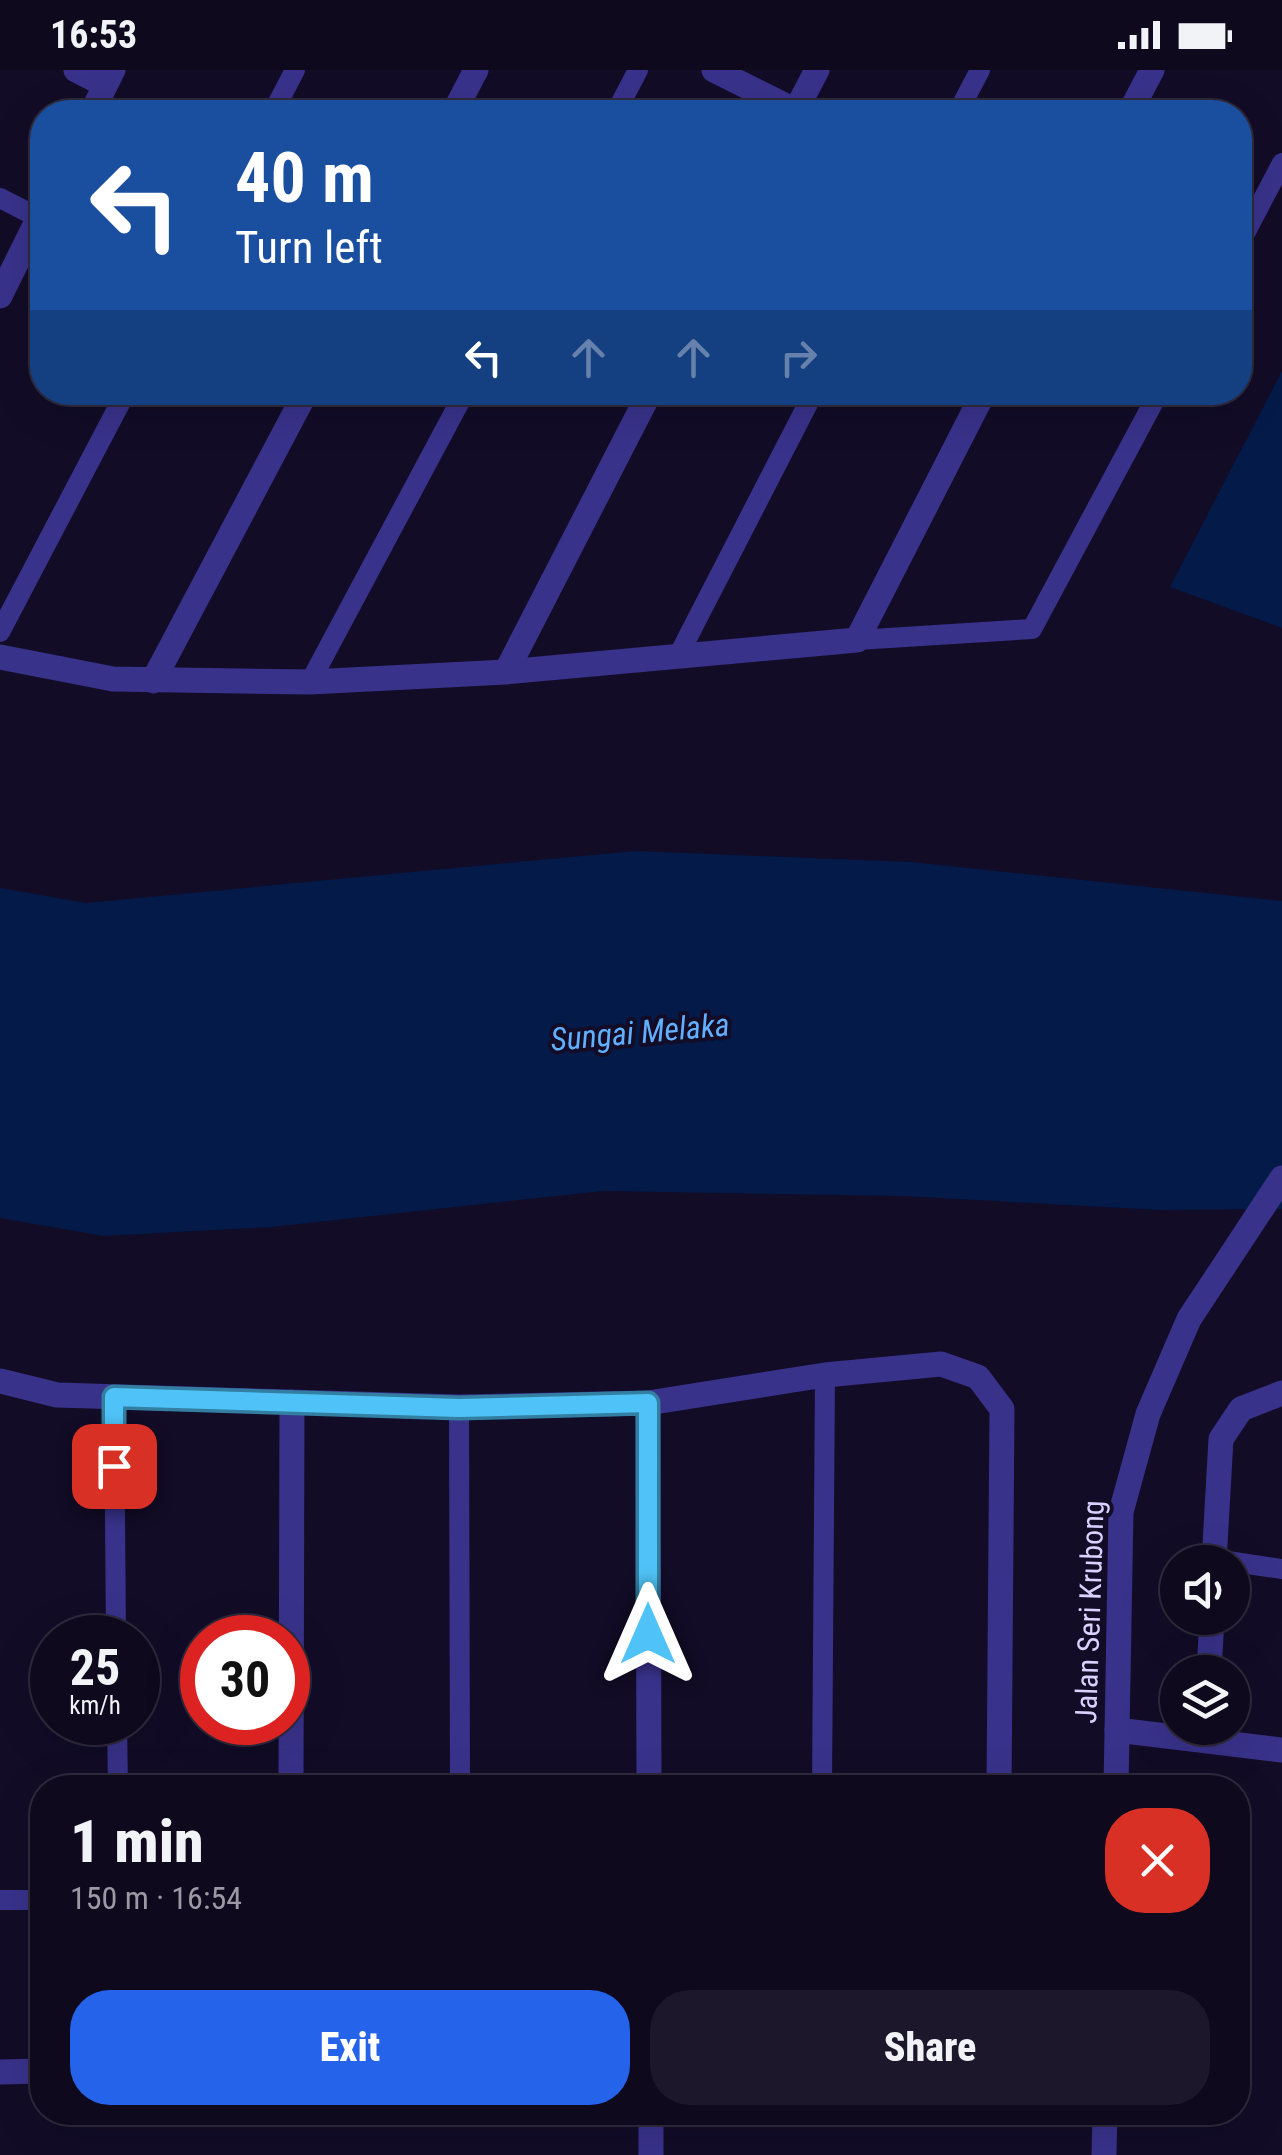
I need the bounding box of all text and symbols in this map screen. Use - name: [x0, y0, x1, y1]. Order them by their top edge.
- text: 16:53: [50, 13, 137, 57]
- text: 40 m: [235, 137, 374, 219]
- icon: left: [70, 140, 200, 270]
- text: Turn left: [235, 221, 383, 274]
- icon: left: [456, 330, 511, 385]
- icon: ahead: [561, 330, 616, 385]
- icon: ahead: [666, 330, 721, 385]
- icon: right: [771, 330, 826, 385]
- water label: Sungai Melaka: [549, 1005, 731, 1059]
- pin: [72, 1424, 157, 1509]
- icon: arrive: [87, 1439, 142, 1494]
- street label: Jalan Seri Krubong: [1068, 1500, 1111, 1724]
- map controls: [1160, 1545, 1250, 1745]
- button: sound: [1160, 1545, 1250, 1635]
- position arrow: [596, 1582, 700, 1686]
- speed limit sign: 30: [180, 1615, 310, 1745]
- text: 25: [70, 1639, 120, 1697]
- button: layers: [1160, 1655, 1250, 1745]
- text: km/h: [69, 1691, 121, 1720]
- text: 1 min: [70, 1806, 204, 1877]
- button: close: [1105, 1808, 1210, 1913]
- text: 150 m · 16:54: [70, 1879, 242, 1917]
- button: Exit: [70, 1990, 630, 2105]
- button: Share: [650, 1990, 1210, 2105]

